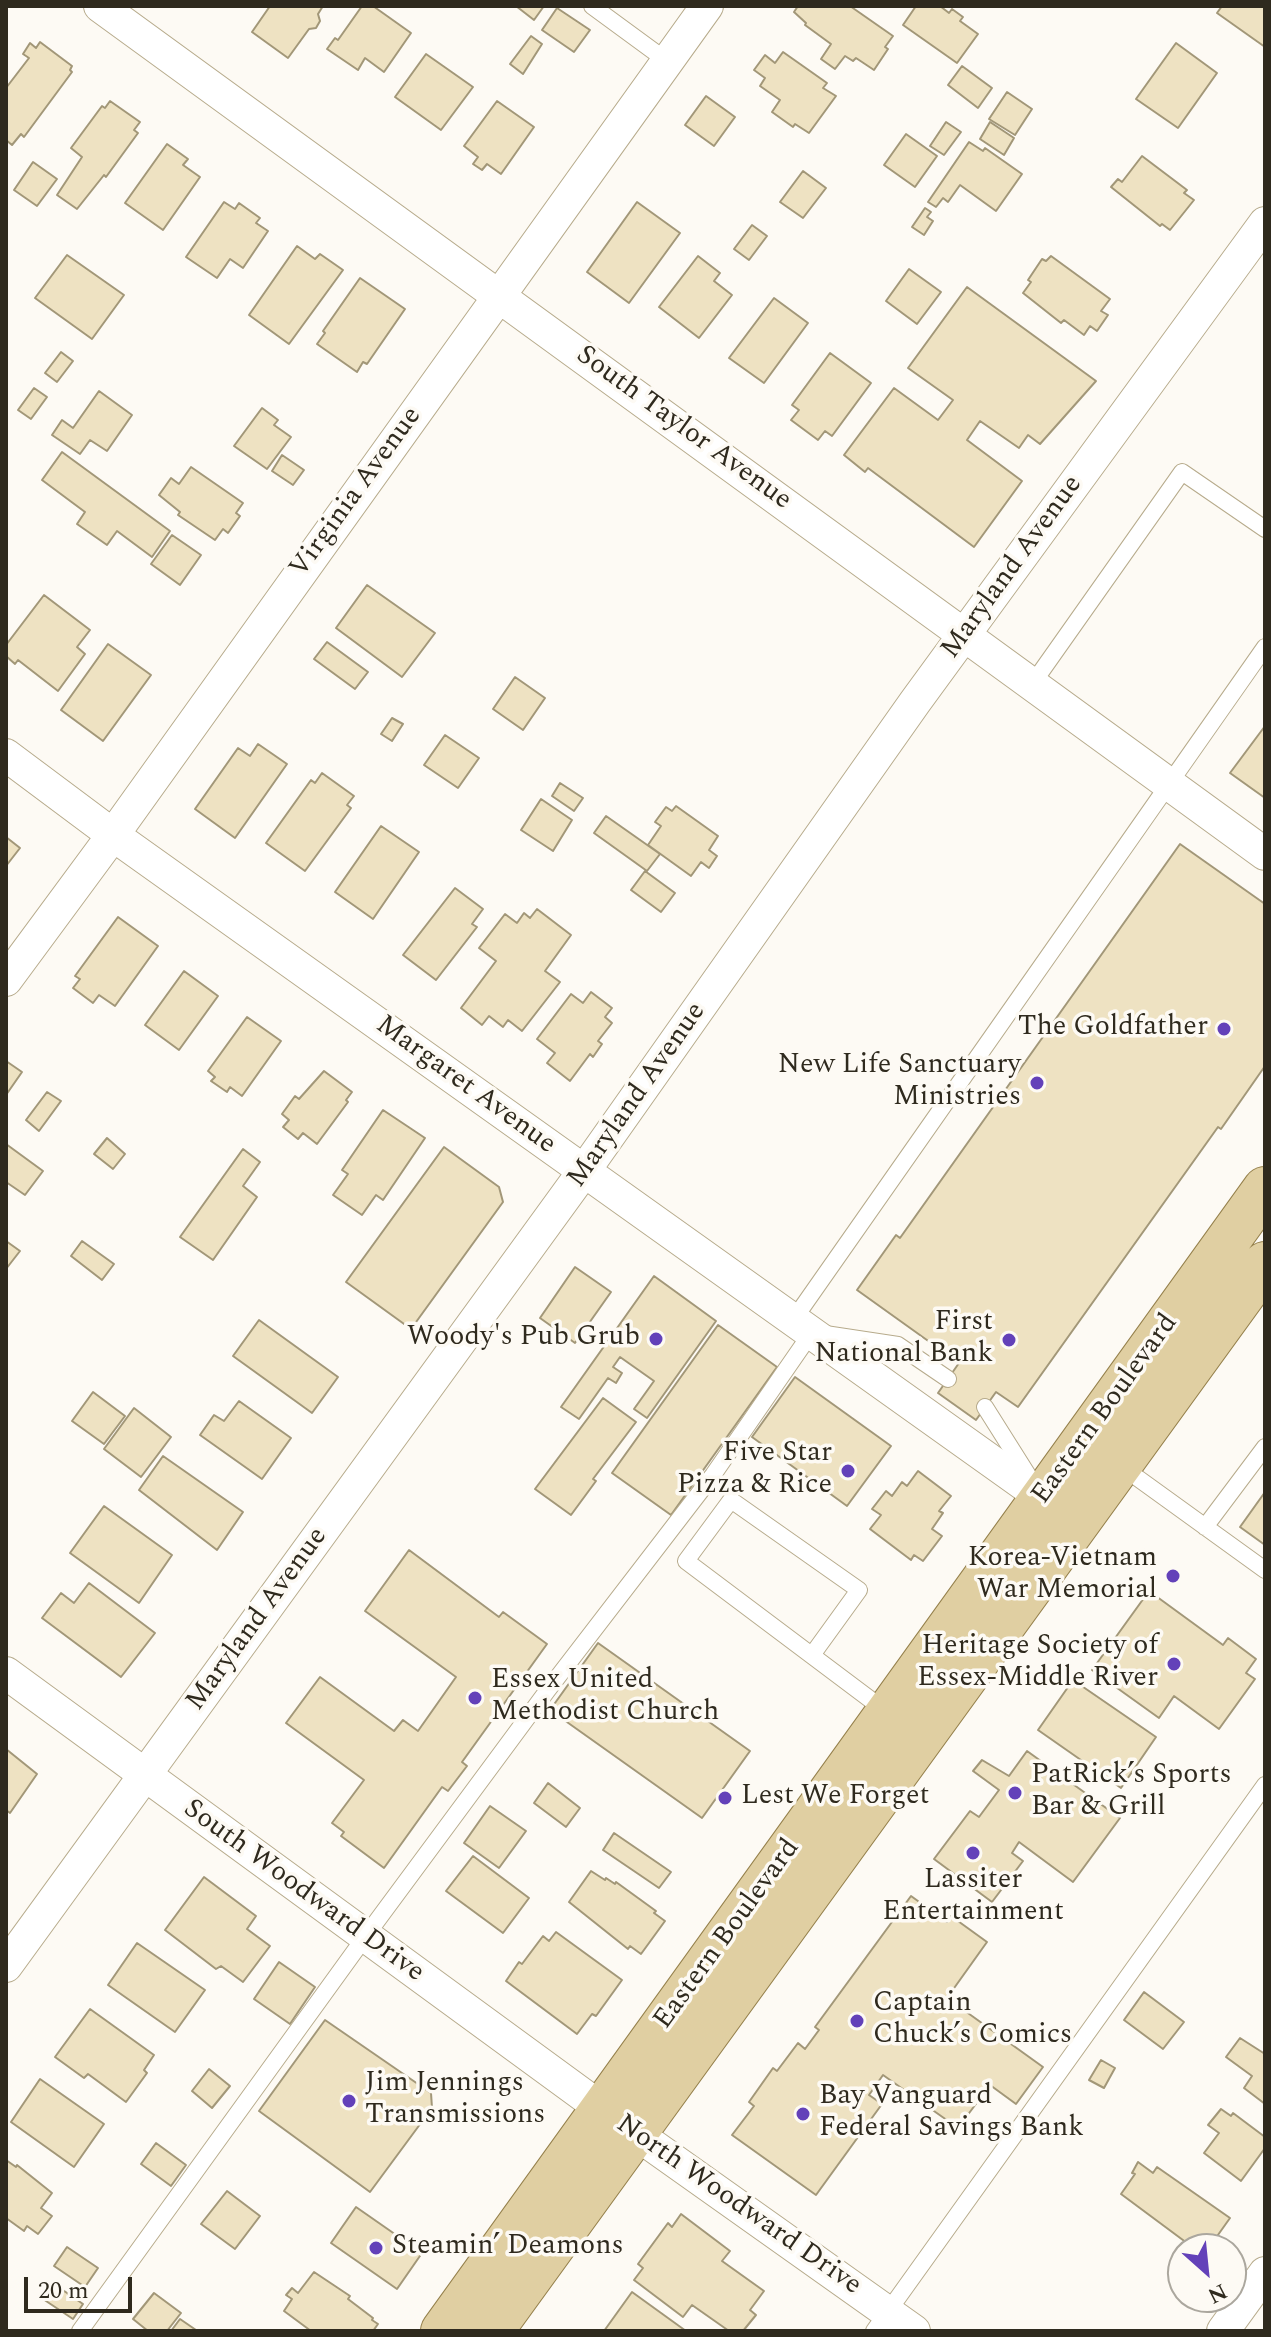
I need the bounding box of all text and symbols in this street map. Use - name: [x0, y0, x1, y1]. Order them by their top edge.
- street label: South Taylor Avenue: [569, 340, 797, 518]
- street label: Virginia Avenue: [284, 401, 430, 585]
- street label: Maryland Avenue: [935, 470, 1091, 666]
- street label: Maryland Avenue: [562, 997, 714, 1195]
- street label: Margaret Avenue: [368, 1009, 562, 1163]
- place label: The Goldfather: [1018, 1012, 1208, 1046]
- marker: The Goldfather: [1215, 1020, 1233, 1038]
- place label: New Life Sanctuary Ministries: [778, 1050, 1021, 1116]
- marker: New Life Sanctuary Ministries: [1028, 1074, 1046, 1092]
- place label: First National Bank: [814, 1307, 993, 1373]
- street label: Eastern Boulevard: [1026, 1308, 1186, 1512]
- place label: Woody's Pub Grub: [407, 1322, 640, 1356]
- marker: Woody's Pub Grub: [647, 1330, 665, 1348]
- marker: First National Bank: [1000, 1331, 1018, 1349]
- place label: Five Star Pizza & Rice: [677, 1438, 832, 1504]
- marker: Five Star Pizza & Rice: [839, 1462, 857, 1480]
- street label: Maryland Avenue: [180, 1522, 336, 1718]
- place label: Korea-Vietnam War Memorial: [968, 1543, 1157, 1609]
- marker: Korea-Vietnam War Memorial: [1164, 1567, 1182, 1585]
- place label: Heritage Society of Essex-Middle River: [917, 1631, 1158, 1697]
- marker: Heritage Society of Essex-Middle River: [1165, 1655, 1183, 1673]
- place label: Essex United Methodist Church: [491, 1665, 719, 1731]
- marker: Essex United Methodist Church: [466, 1689, 484, 1707]
- place label: PatRick’s Sports Bar & Grill: [1031, 1760, 1231, 1826]
- place label: Lest We Forget: [741, 1781, 929, 1815]
- marker: PatRick’s Sports Bar & Grill: [1006, 1784, 1024, 1802]
- marker: Lest We Forget: [716, 1789, 734, 1807]
- street label: South Woodward Drive: [176, 1793, 430, 1991]
- street label: Eastern Boulevard: [648, 1833, 808, 2037]
- marker: Lassiter Entertainment: [964, 1844, 982, 1862]
- place label: Lassiter Entertainment: [882, 1865, 1064, 1931]
- place label: Captain Chuck’s Comics: [873, 1988, 1072, 2054]
- marker: Captain Chuck’s Comics: [848, 2012, 866, 2030]
- place label: Jim Jennings Transmissions: [365, 2068, 545, 2134]
- place label: Bay Vanguard Federal Savings Bank: [819, 2081, 1084, 2147]
- marker: Jim Jennings Transmissions: [340, 2092, 358, 2110]
- marker: Bay Vanguard Federal Savings Bank: [794, 2105, 812, 2123]
- street label: North Woodward Drive: [609, 2108, 867, 2304]
- place label: Steamin’ Deamons: [392, 2231, 624, 2265]
- north arrow: [1167, 2233, 1247, 2313]
- marker: Steamin’ Deamons: [367, 2239, 385, 2257]
- scale bar: [28, 2261, 136, 2311]
- text: 20 m: [38, 2273, 89, 2309]
- text: N: [1202, 2274, 1233, 2312]

